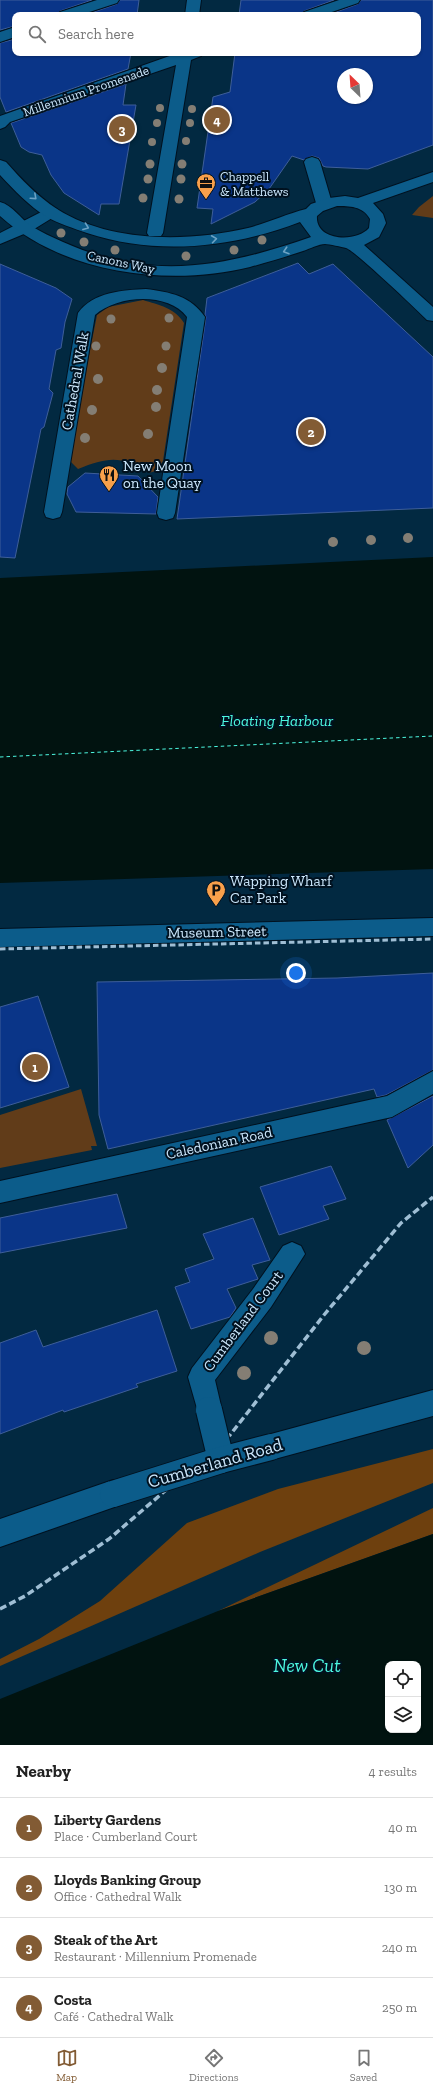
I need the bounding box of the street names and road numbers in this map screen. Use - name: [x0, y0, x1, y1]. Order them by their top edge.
- street label: Millennium Promenade: [21, 62, 151, 120]
- street label: Canons Way: [86, 248, 156, 277]
- street label: Cathedral Walk: [58, 330, 92, 431]
- street label: Museum Street: [167, 922, 267, 942]
- street label: Caledonian Road: [164, 1123, 275, 1163]
- street label: Cumberland Court: [199, 1267, 287, 1375]
- street label: Cumberland Road: [145, 1433, 285, 1493]

